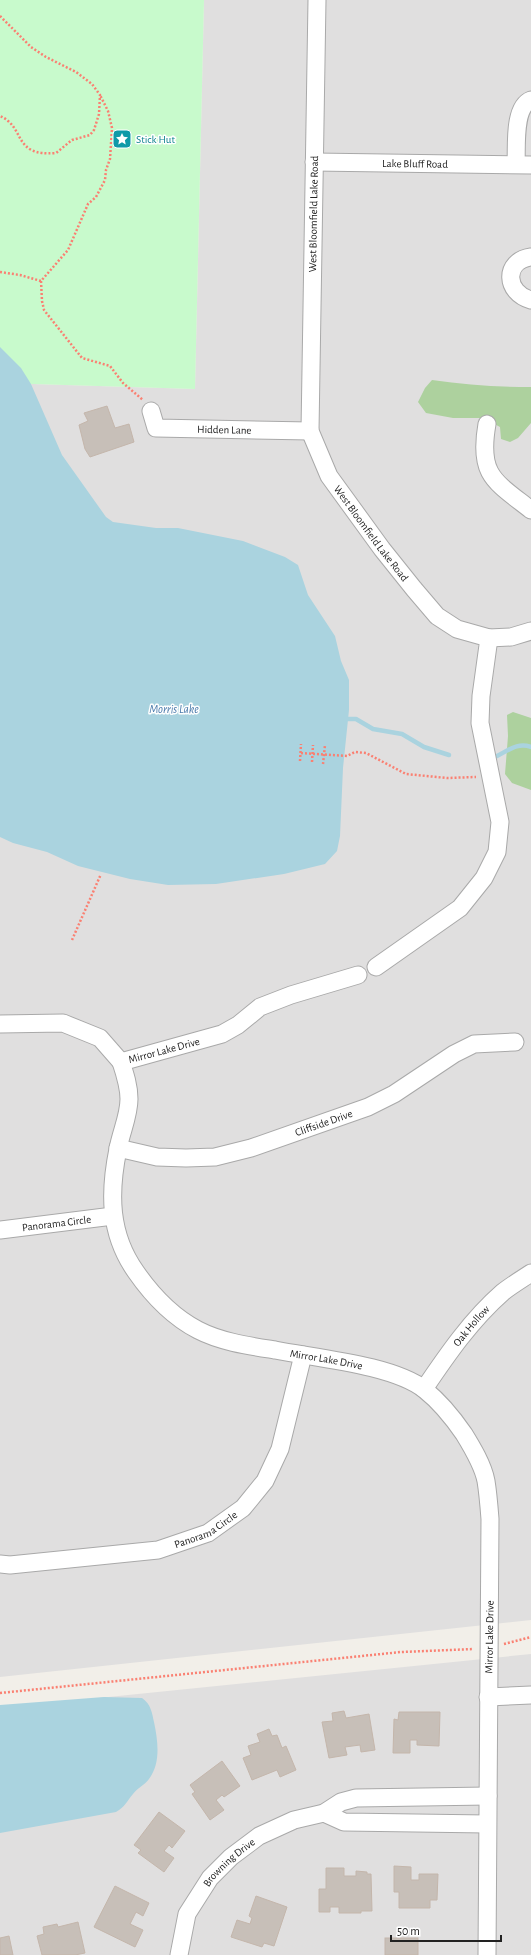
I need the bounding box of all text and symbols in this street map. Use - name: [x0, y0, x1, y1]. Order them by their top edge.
- place icon: Stick Hut: [111, 128, 133, 150]
- place label: Stick Hut: [136, 134, 175, 145]
- street label: West Bloomfield Lake Road: [307, 155, 320, 272]
- street label: Lake Bluff Road: [382, 158, 448, 170]
- street label: Hidden Lane: [197, 424, 252, 436]
- street label: West Bloomfield Lake Road: [332, 483, 411, 584]
- water label: Morris Lake: [149, 703, 199, 715]
- street label: Mirror Lake Drive: [127, 1036, 201, 1065]
- street label: Cliffside Drive: [294, 1108, 354, 1138]
- street label: Panorama Circle: [21, 1214, 92, 1233]
- street label: Oak Hollow: [451, 1303, 492, 1348]
- street label: Mirror Lake Drive: [289, 1348, 364, 1371]
- street label: Panorama Circle: [173, 1509, 239, 1550]
- street label: Mirror Lake Drive: [483, 1600, 496, 1674]
- street label: Browning Drive: [201, 1836, 257, 1888]
- scale bar: [391, 1917, 501, 1943]
- text: 50 m: [397, 1925, 420, 1937]

